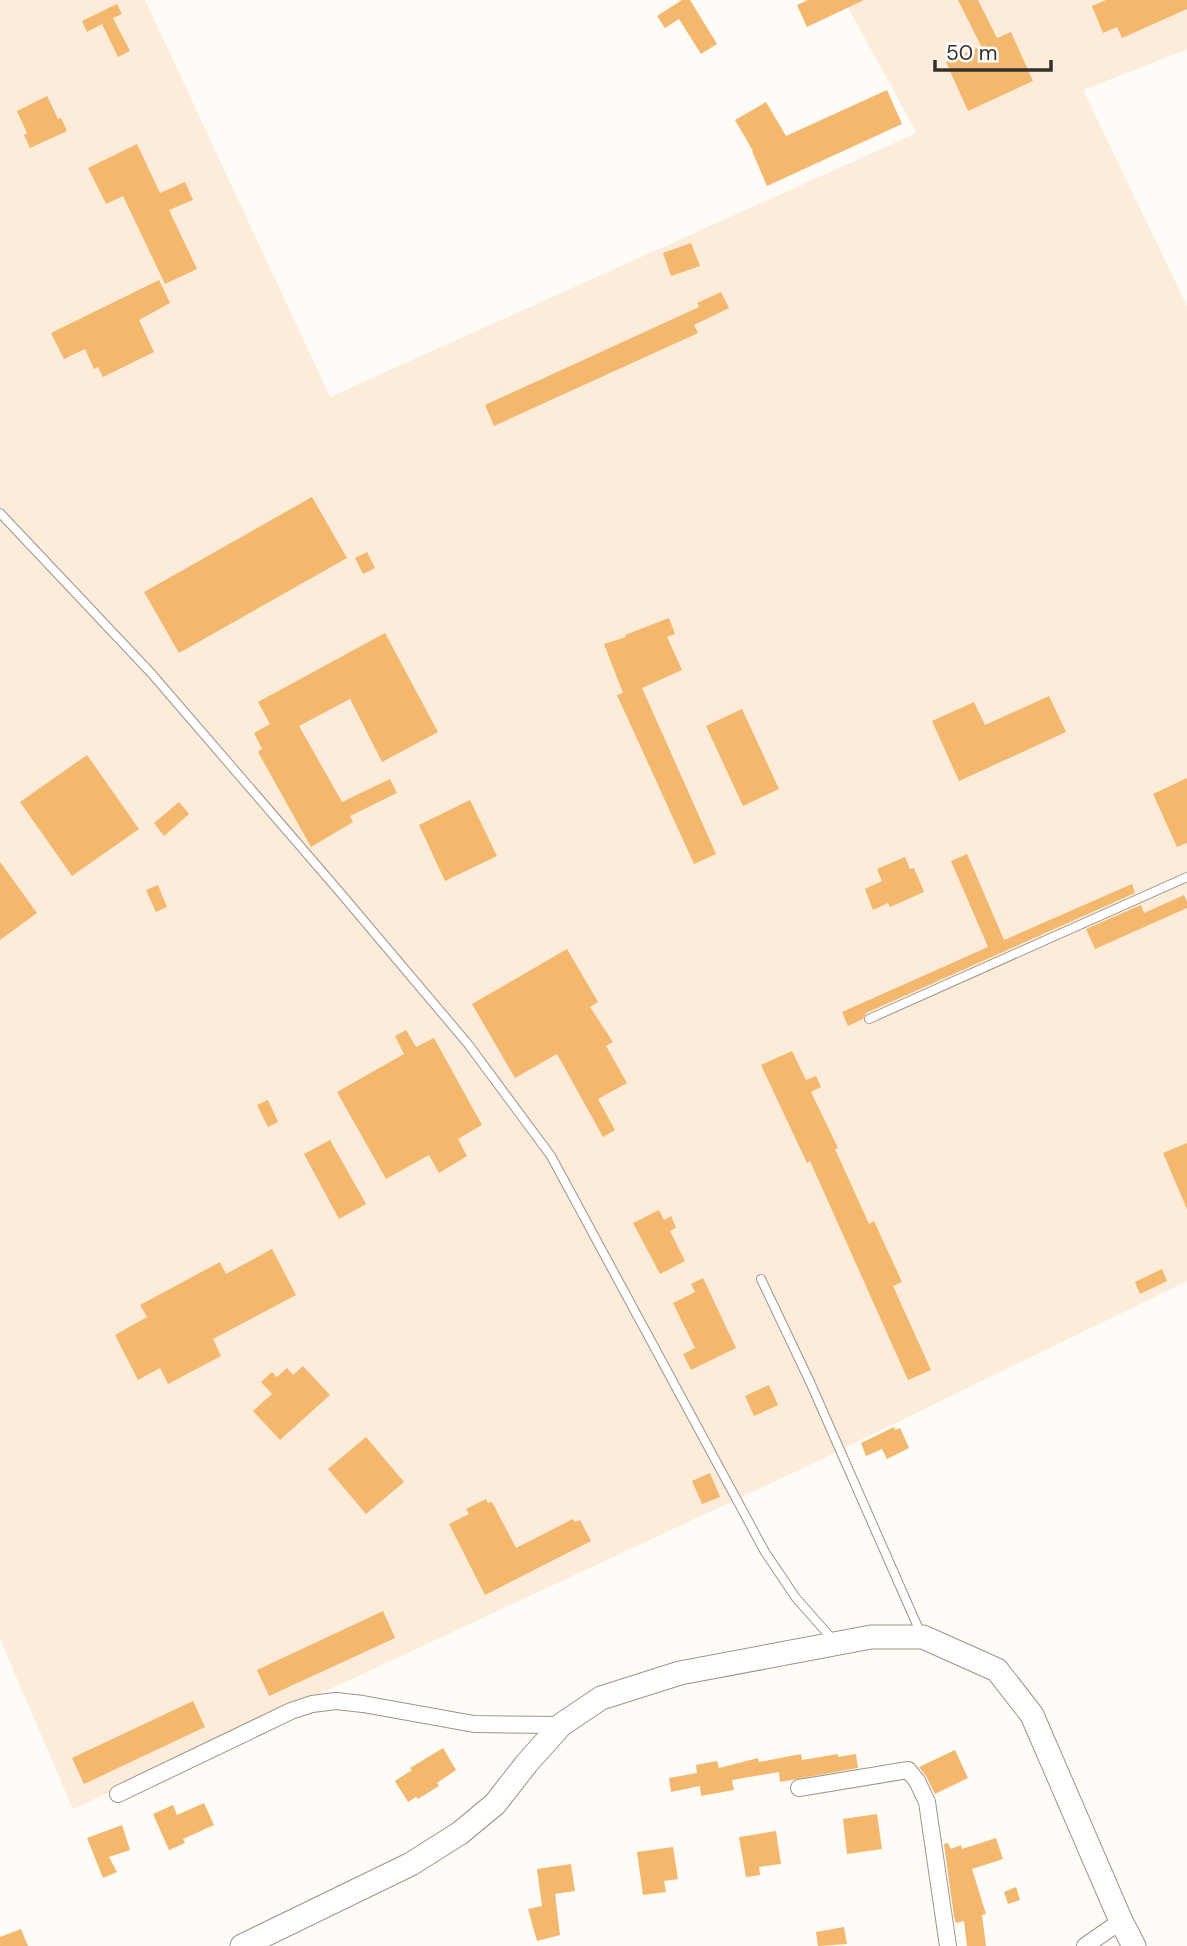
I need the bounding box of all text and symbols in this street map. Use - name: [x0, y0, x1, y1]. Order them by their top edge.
- scale bar: [935, 28, 1050, 72]
- text: 50 m: [946, 39, 997, 67]

